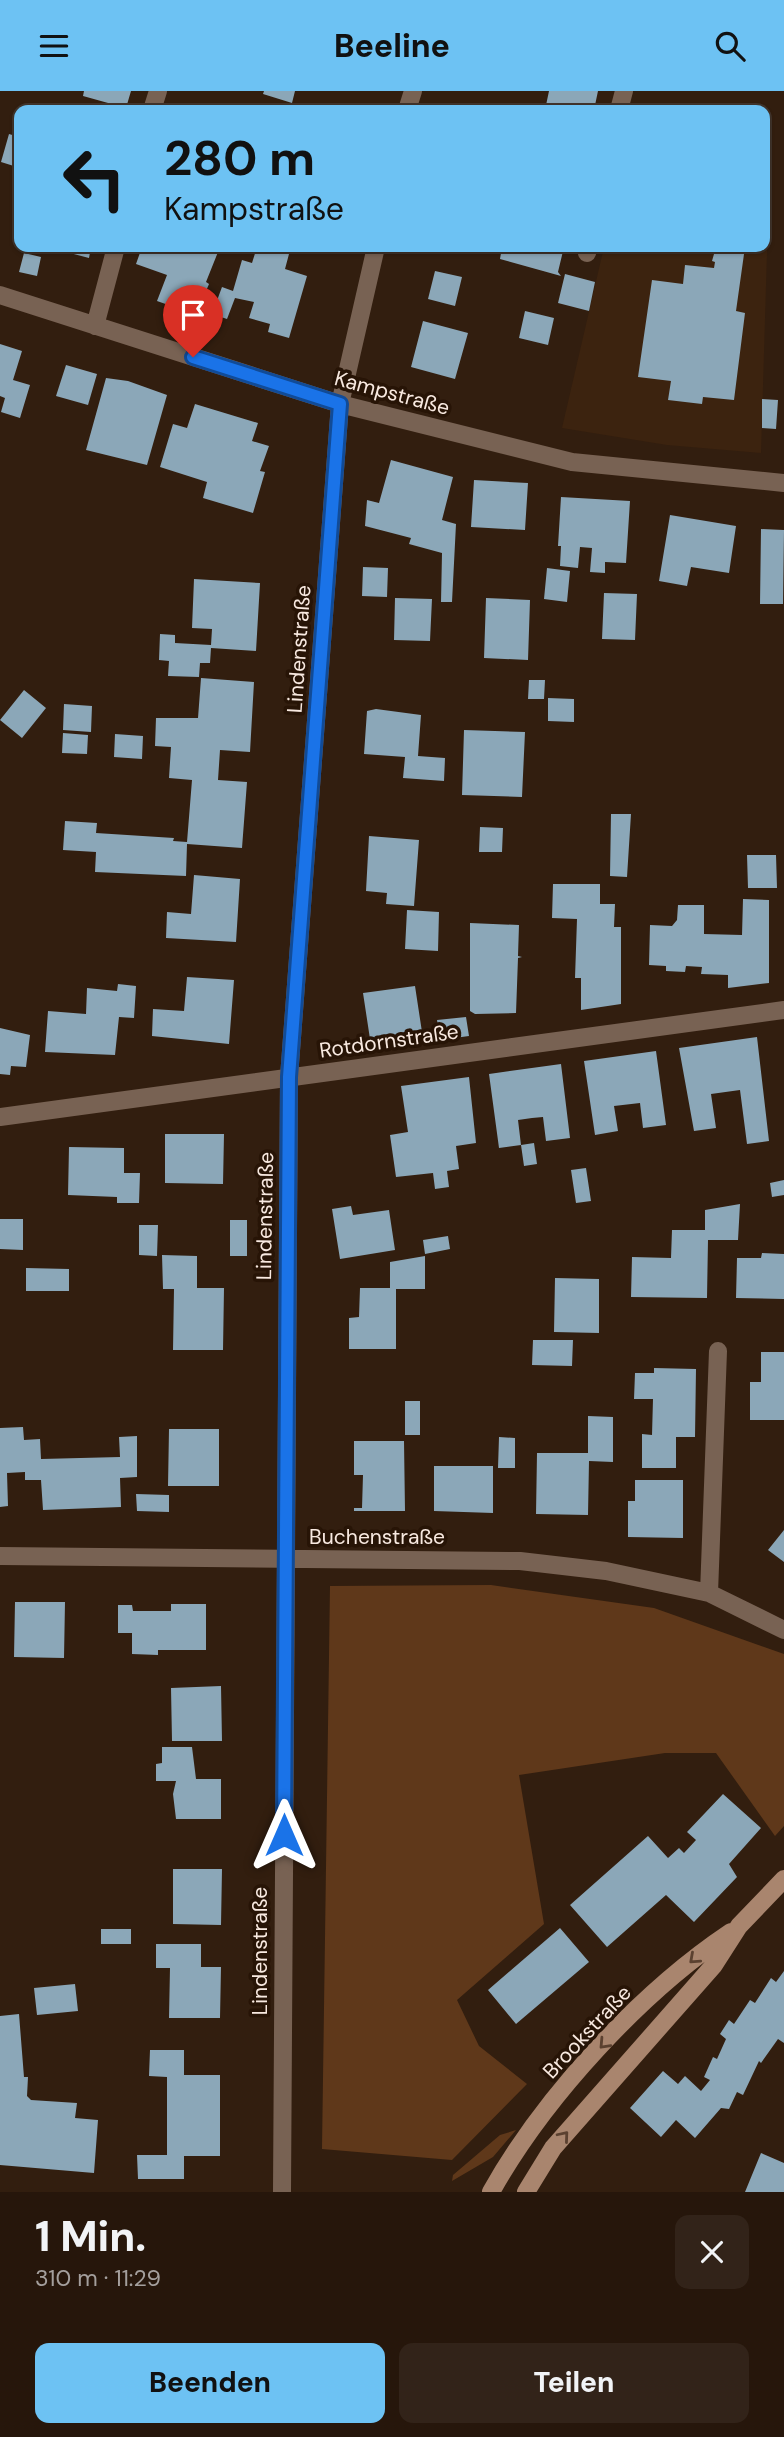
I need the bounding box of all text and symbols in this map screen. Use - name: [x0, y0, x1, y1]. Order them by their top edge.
- text: Beeline: [334, 25, 450, 67]
- icon: menu: [35, 27, 73, 65]
- icon: search: [711, 27, 749, 65]
- text: 280 m: [164, 126, 315, 190]
- icon: left: [49, 133, 140, 224]
- text: Kampstraße: [164, 188, 344, 230]
- pin: [163, 285, 223, 357]
- icon: arrive: [174, 296, 212, 334]
- street label: Kampstraße: [331, 364, 453, 422]
- street label: Lindenstraße: [281, 584, 317, 714]
- street label: Rotdornstraße: [318, 1017, 460, 1065]
- street label: Lindenstraße: [250, 1152, 280, 1280]
- street label: Buchenstraße: [309, 1523, 445, 1551]
- position arrow: [247, 1798, 321, 1872]
- street label: Lindenstraße: [246, 1887, 274, 2015]
- one-way arrow: [689, 1951, 702, 1963]
- street label: Brookstraße: [537, 1979, 638, 2085]
- one-way arrow: [600, 2036, 613, 2049]
- one-way arrow: [556, 2131, 568, 2144]
- text: 1 Min.: [35, 2209, 146, 2264]
- button: close: [675, 2215, 749, 2289]
- text: 310 m · 11:29: [35, 2263, 161, 2293]
- button: Beenden: [35, 2343, 385, 2423]
- button: Teilen: [399, 2343, 749, 2423]

